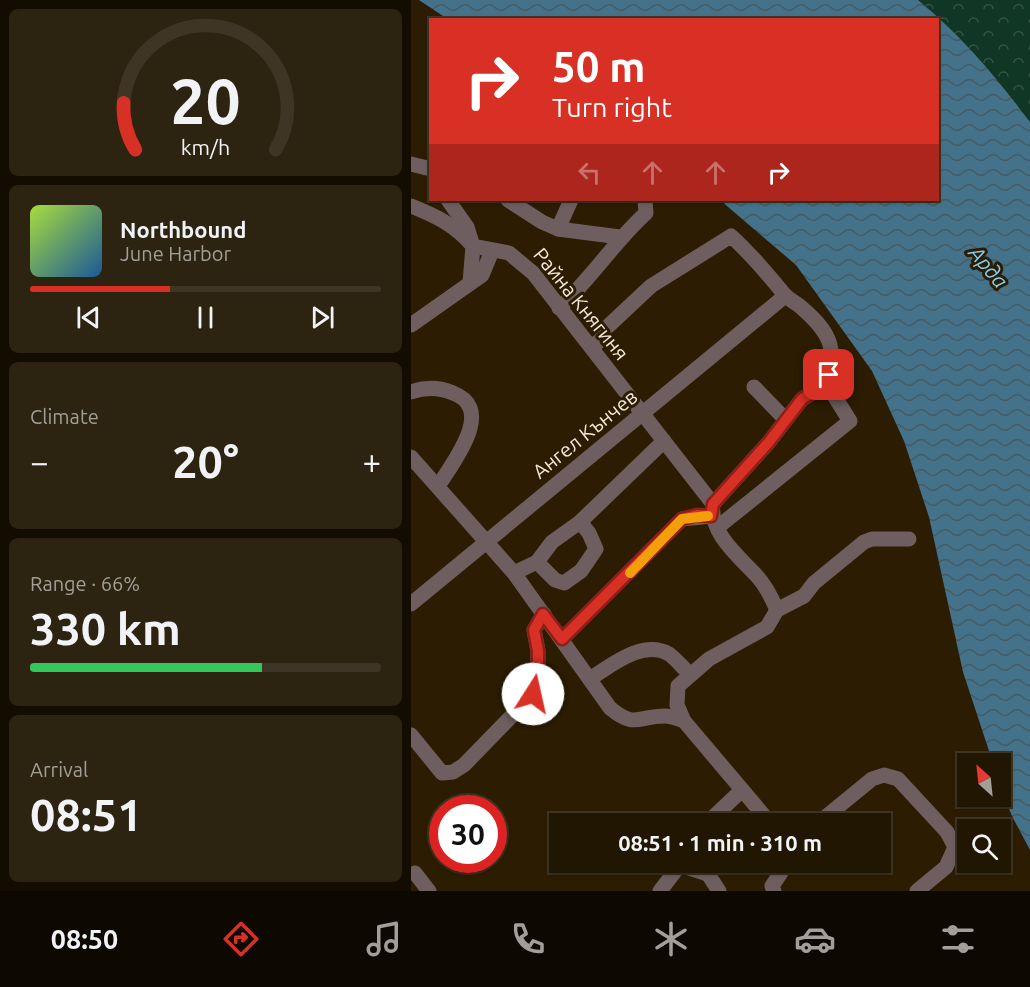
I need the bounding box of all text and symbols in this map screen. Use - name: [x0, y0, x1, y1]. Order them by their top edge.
- icon: right: [453, 42, 531, 120]
- text: 50 m: [552, 43, 646, 90]
- text: 20: [170, 66, 241, 136]
- text: Turn right: [552, 92, 672, 122]
- text: km/h: [181, 135, 230, 159]
- icon: left: [573, 156, 606, 189]
- icon: ahead: [636, 156, 669, 189]
- icon: ahead: [699, 156, 732, 189]
- icon: right: [762, 156, 795, 189]
- text: Northbound: [120, 217, 246, 242]
- water label: Арда: [964, 240, 1013, 292]
- text: June Harbor: [120, 242, 231, 265]
- street label: Райна Княгиня: [529, 243, 634, 364]
- icon: previous: [72, 301, 105, 334]
- icon: pause: [189, 301, 222, 334]
- icon: next: [306, 301, 339, 334]
- pin: [803, 349, 854, 400]
- icon: arrive: [812, 358, 845, 391]
- street label: Ангел Кънчев: [528, 384, 642, 483]
- text: Climate: [30, 405, 99, 428]
- text: 20°: [172, 436, 239, 487]
- text: −: [30, 443, 49, 480]
- text: +: [362, 443, 381, 480]
- text: Range · 66%: [30, 572, 140, 595]
- text: 330 km: [30, 603, 181, 654]
- position arrow: [501, 662, 565, 726]
- north arrow: [957, 753, 1011, 807]
- map controls: [957, 753, 1011, 873]
- text: Arrival: [30, 758, 88, 781]
- text: 08:51: [30, 789, 143, 840]
- speed limit sign: 30: [429, 795, 507, 873]
- button: search: [957, 819, 1011, 873]
- text: 08:51 · 1 min · 310 m: [618, 830, 822, 855]
- icon: directions: [220, 918, 262, 960]
- icon: music: [363, 918, 405, 960]
- icon: phone: [507, 918, 549, 960]
- icon: climate: [650, 918, 692, 960]
- icon: car: [794, 918, 836, 960]
- icon: filters: [937, 918, 979, 960]
- text: 08:50: [51, 924, 118, 954]

